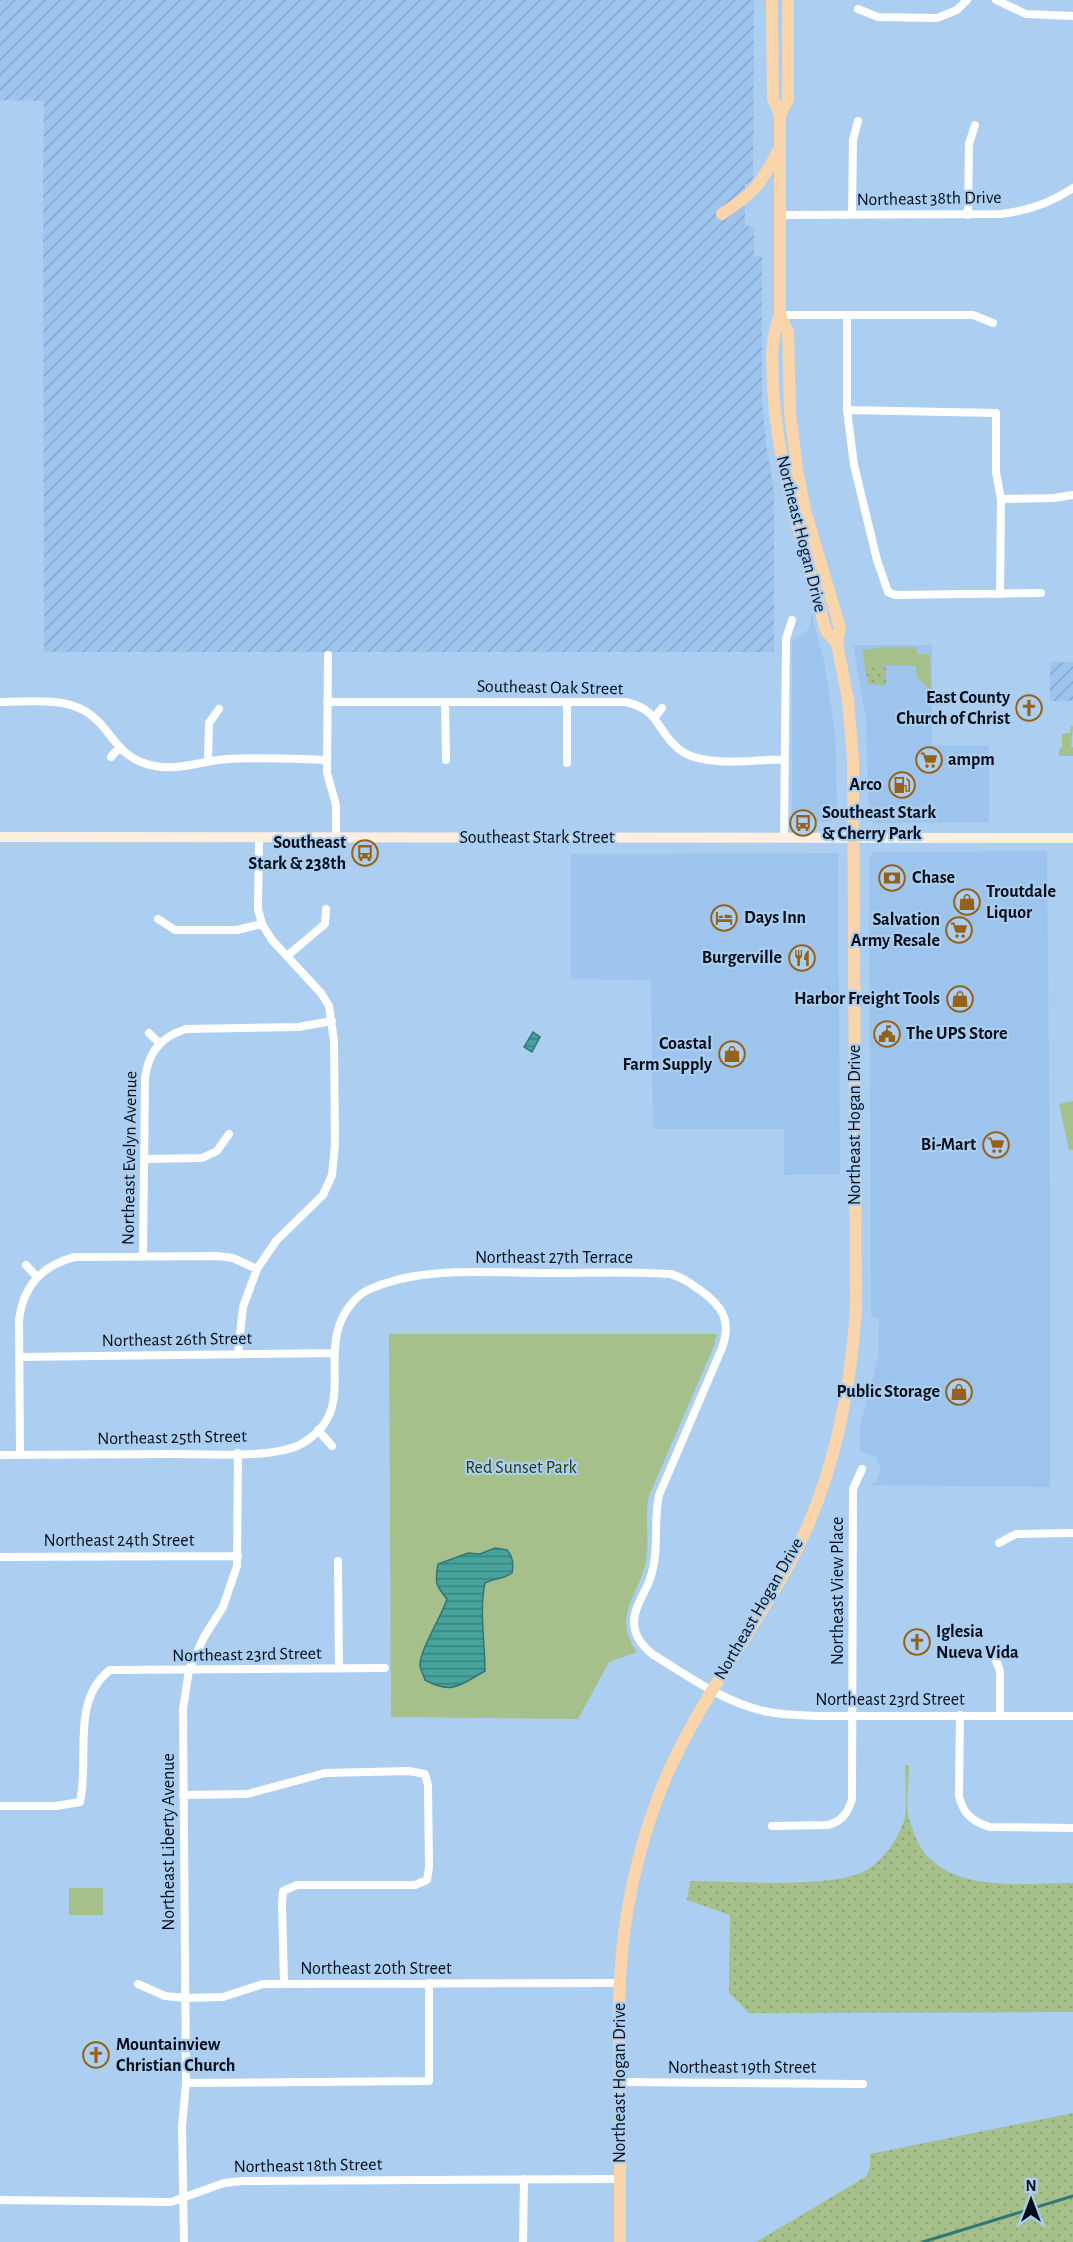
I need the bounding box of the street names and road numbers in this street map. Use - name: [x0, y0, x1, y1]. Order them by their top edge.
- street label: Northeast 38th Drive: [856, 189, 1002, 209]
- street label: Northeast Hogan Drive: [773, 454, 829, 614]
- street label: Southeast Oak Street: [477, 678, 624, 698]
- street label: Southeast Stark Street: [460, 829, 615, 847]
- street label: Northeast Hogan Drive: [846, 1045, 864, 1205]
- street label: Northeast Evelyn Avenue: [119, 1071, 141, 1245]
- street label: Northeast 27th Terrace: [475, 1249, 633, 1267]
- street label: Northeast 26th Street: [102, 1330, 253, 1350]
- street label: Northeast 25th Street: [97, 1428, 247, 1448]
- street label: Northeast View Place: [829, 1517, 847, 1665]
- street label: Northeast 24th Street: [44, 1532, 195, 1550]
- street label: Northeast Hogan Drive: [711, 1535, 807, 1683]
- street label: Northeast 23rd Street: [172, 1645, 322, 1665]
- street label: Northeast 23rd Street: [815, 1691, 965, 1709]
- street label: Northeast Liberty Avenue: [160, 1753, 178, 1931]
- street label: Northeast 20th Street: [300, 1960, 452, 1978]
- street label: Northeast Hogan Drive: [611, 2003, 629, 2163]
- street label: Northeast 19th Street: [668, 2059, 817, 2077]
- street label: Northeast 18th Street: [234, 2156, 383, 2176]

